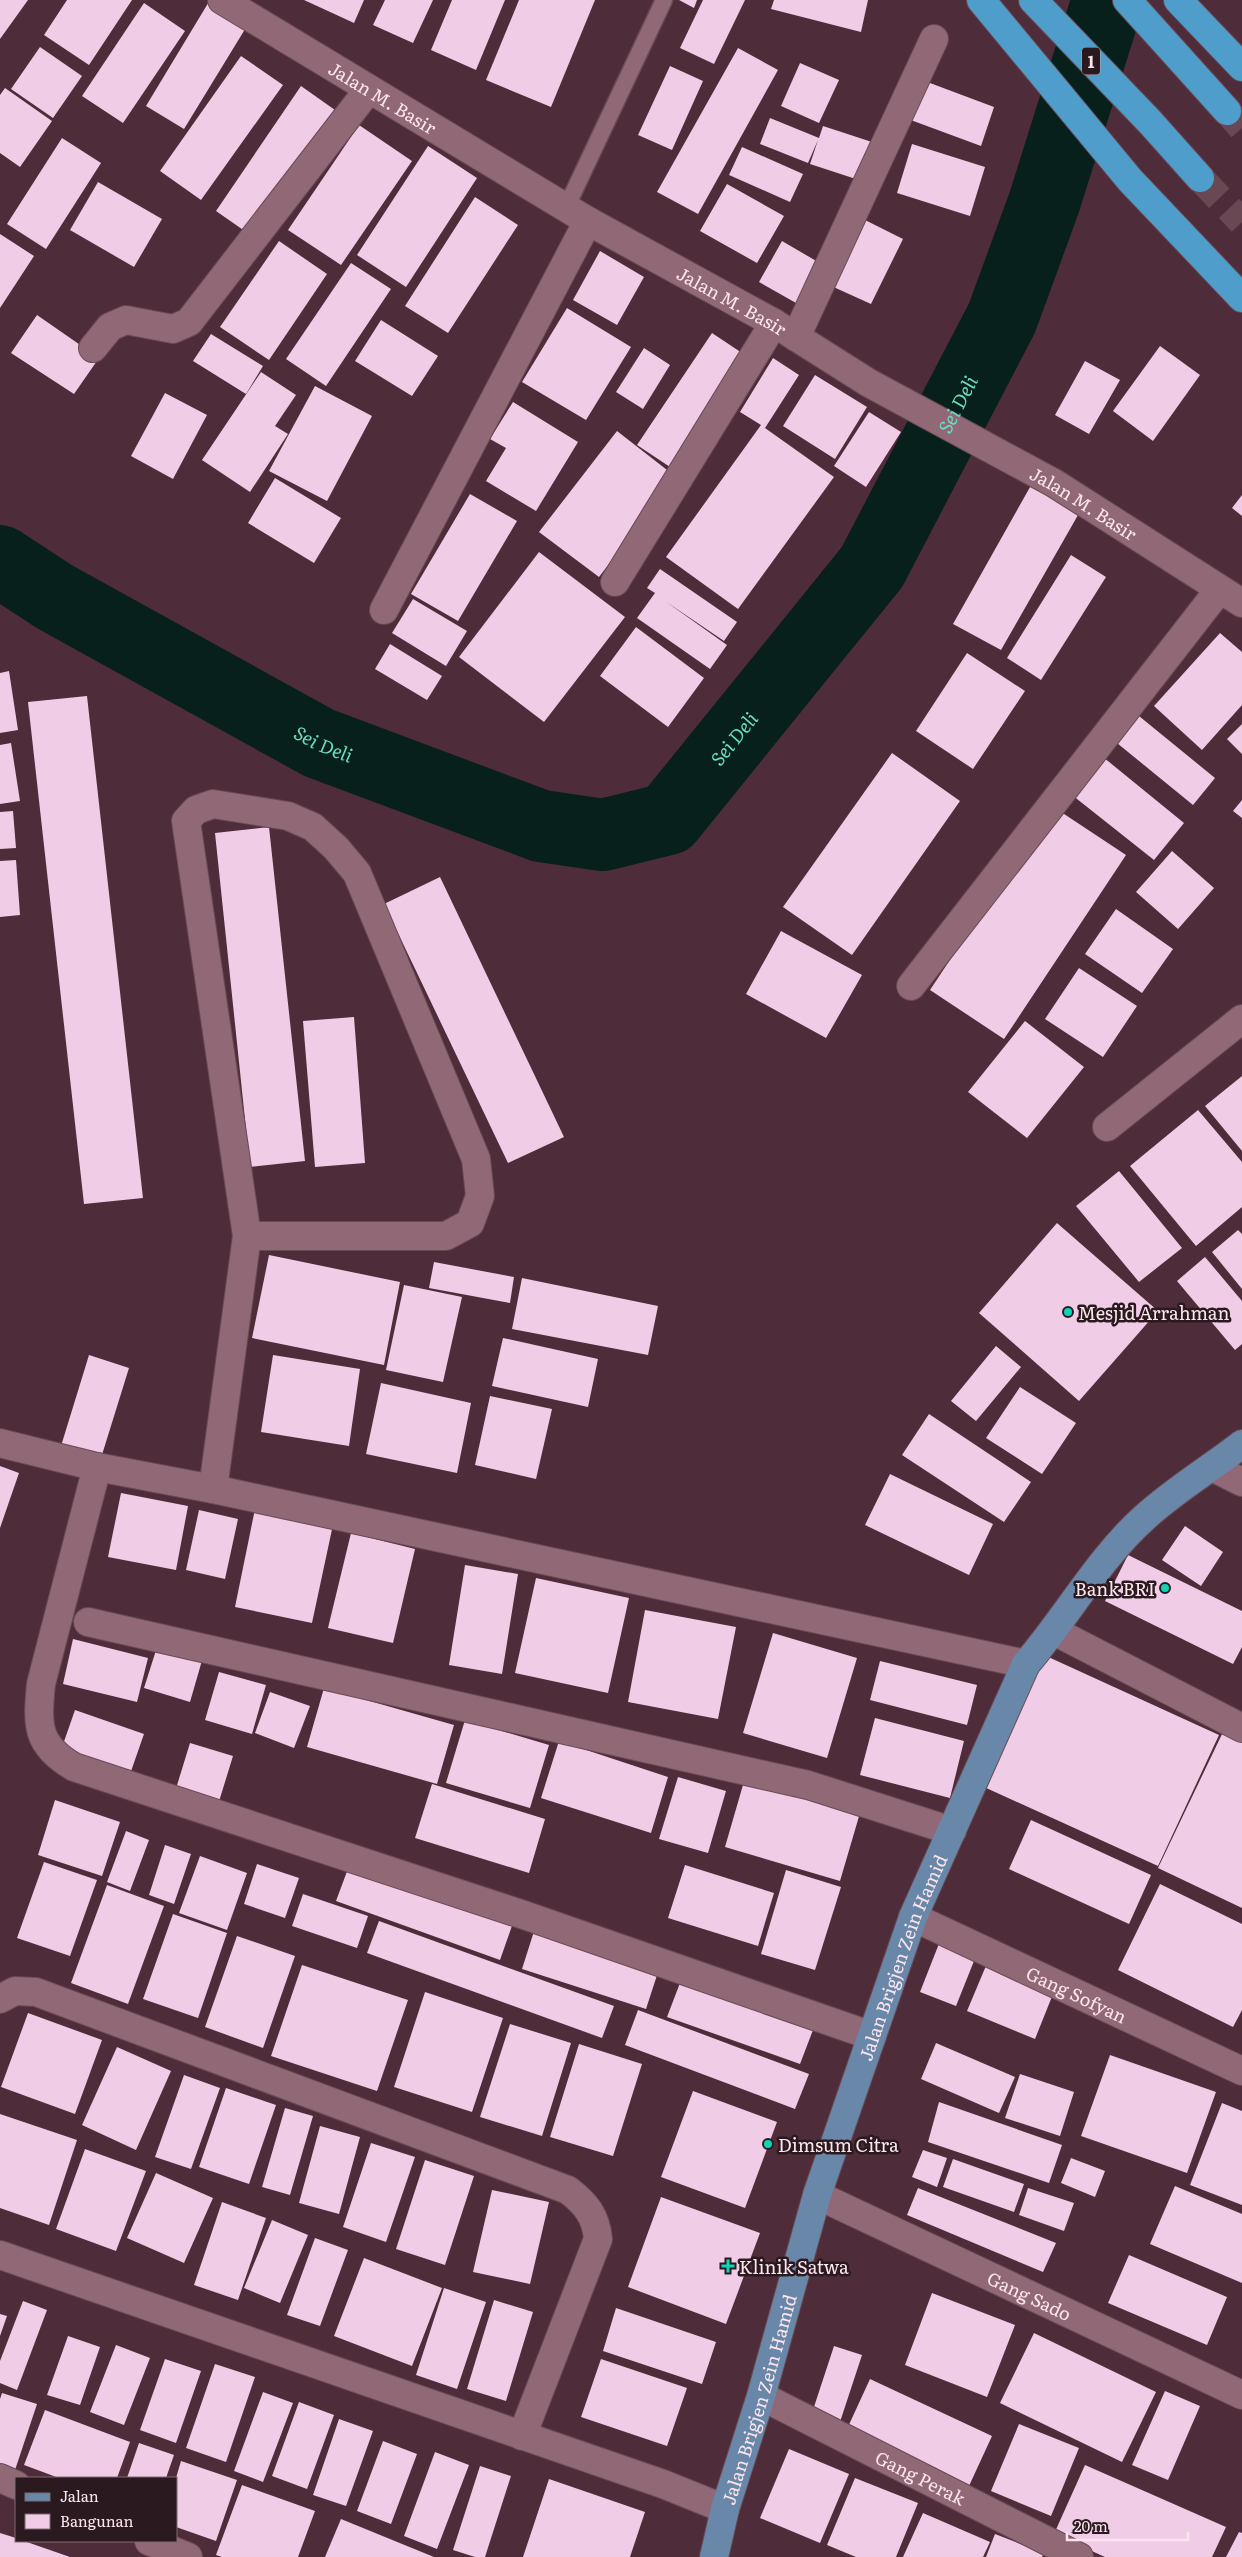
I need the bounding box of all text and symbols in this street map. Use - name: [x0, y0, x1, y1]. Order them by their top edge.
- road number: 1: [1082, 48, 1100, 74]
- street label: Jalan M. Basir: [324, 54, 442, 140]
- street label: Jalan M. Basir: [672, 259, 793, 342]
- water label: Sei Deli: [930, 370, 984, 438]
- street label: Jalan M. Basir: [1025, 459, 1143, 547]
- water label: Sei Deli: [703, 705, 764, 771]
- water label: Sei Deli: [289, 718, 357, 769]
- place label: Mesjid Arrahman: [1078, 1299, 1229, 1326]
- marker: Mesjid Arrahman: [1062, 1306, 1074, 1318]
- place label: Bank BRI: [1075, 1575, 1155, 1602]
- marker: Bank BRI: [1159, 1582, 1171, 1594]
- street label: Jalan Brigjen Zein Hamid: [851, 1850, 953, 2064]
- street label: Gang Sofyan: [1022, 1959, 1132, 2029]
- place label: Dimsum Citra: [778, 2131, 899, 2158]
- marker: Dimsum Citra: [762, 2138, 774, 2150]
- place label: Klinik Satwa: [739, 2253, 849, 2280]
- marker: Klinik Satwa: [721, 2259, 735, 2273]
- street label: Gang Sado: [983, 2264, 1076, 2326]
- street label: Jalan Brigjen Zein Hamid: [714, 2291, 802, 2508]
- street label: Gang Perak: [871, 2443, 971, 2511]
- legend: [15, 2477, 178, 2542]
- text: Jalan: [60, 2484, 99, 2507]
- text: Bangunan: [60, 2509, 134, 2532]
- scale bar: [1067, 2510, 1188, 2542]
- text: 20 m: [1074, 2514, 1108, 2537]

